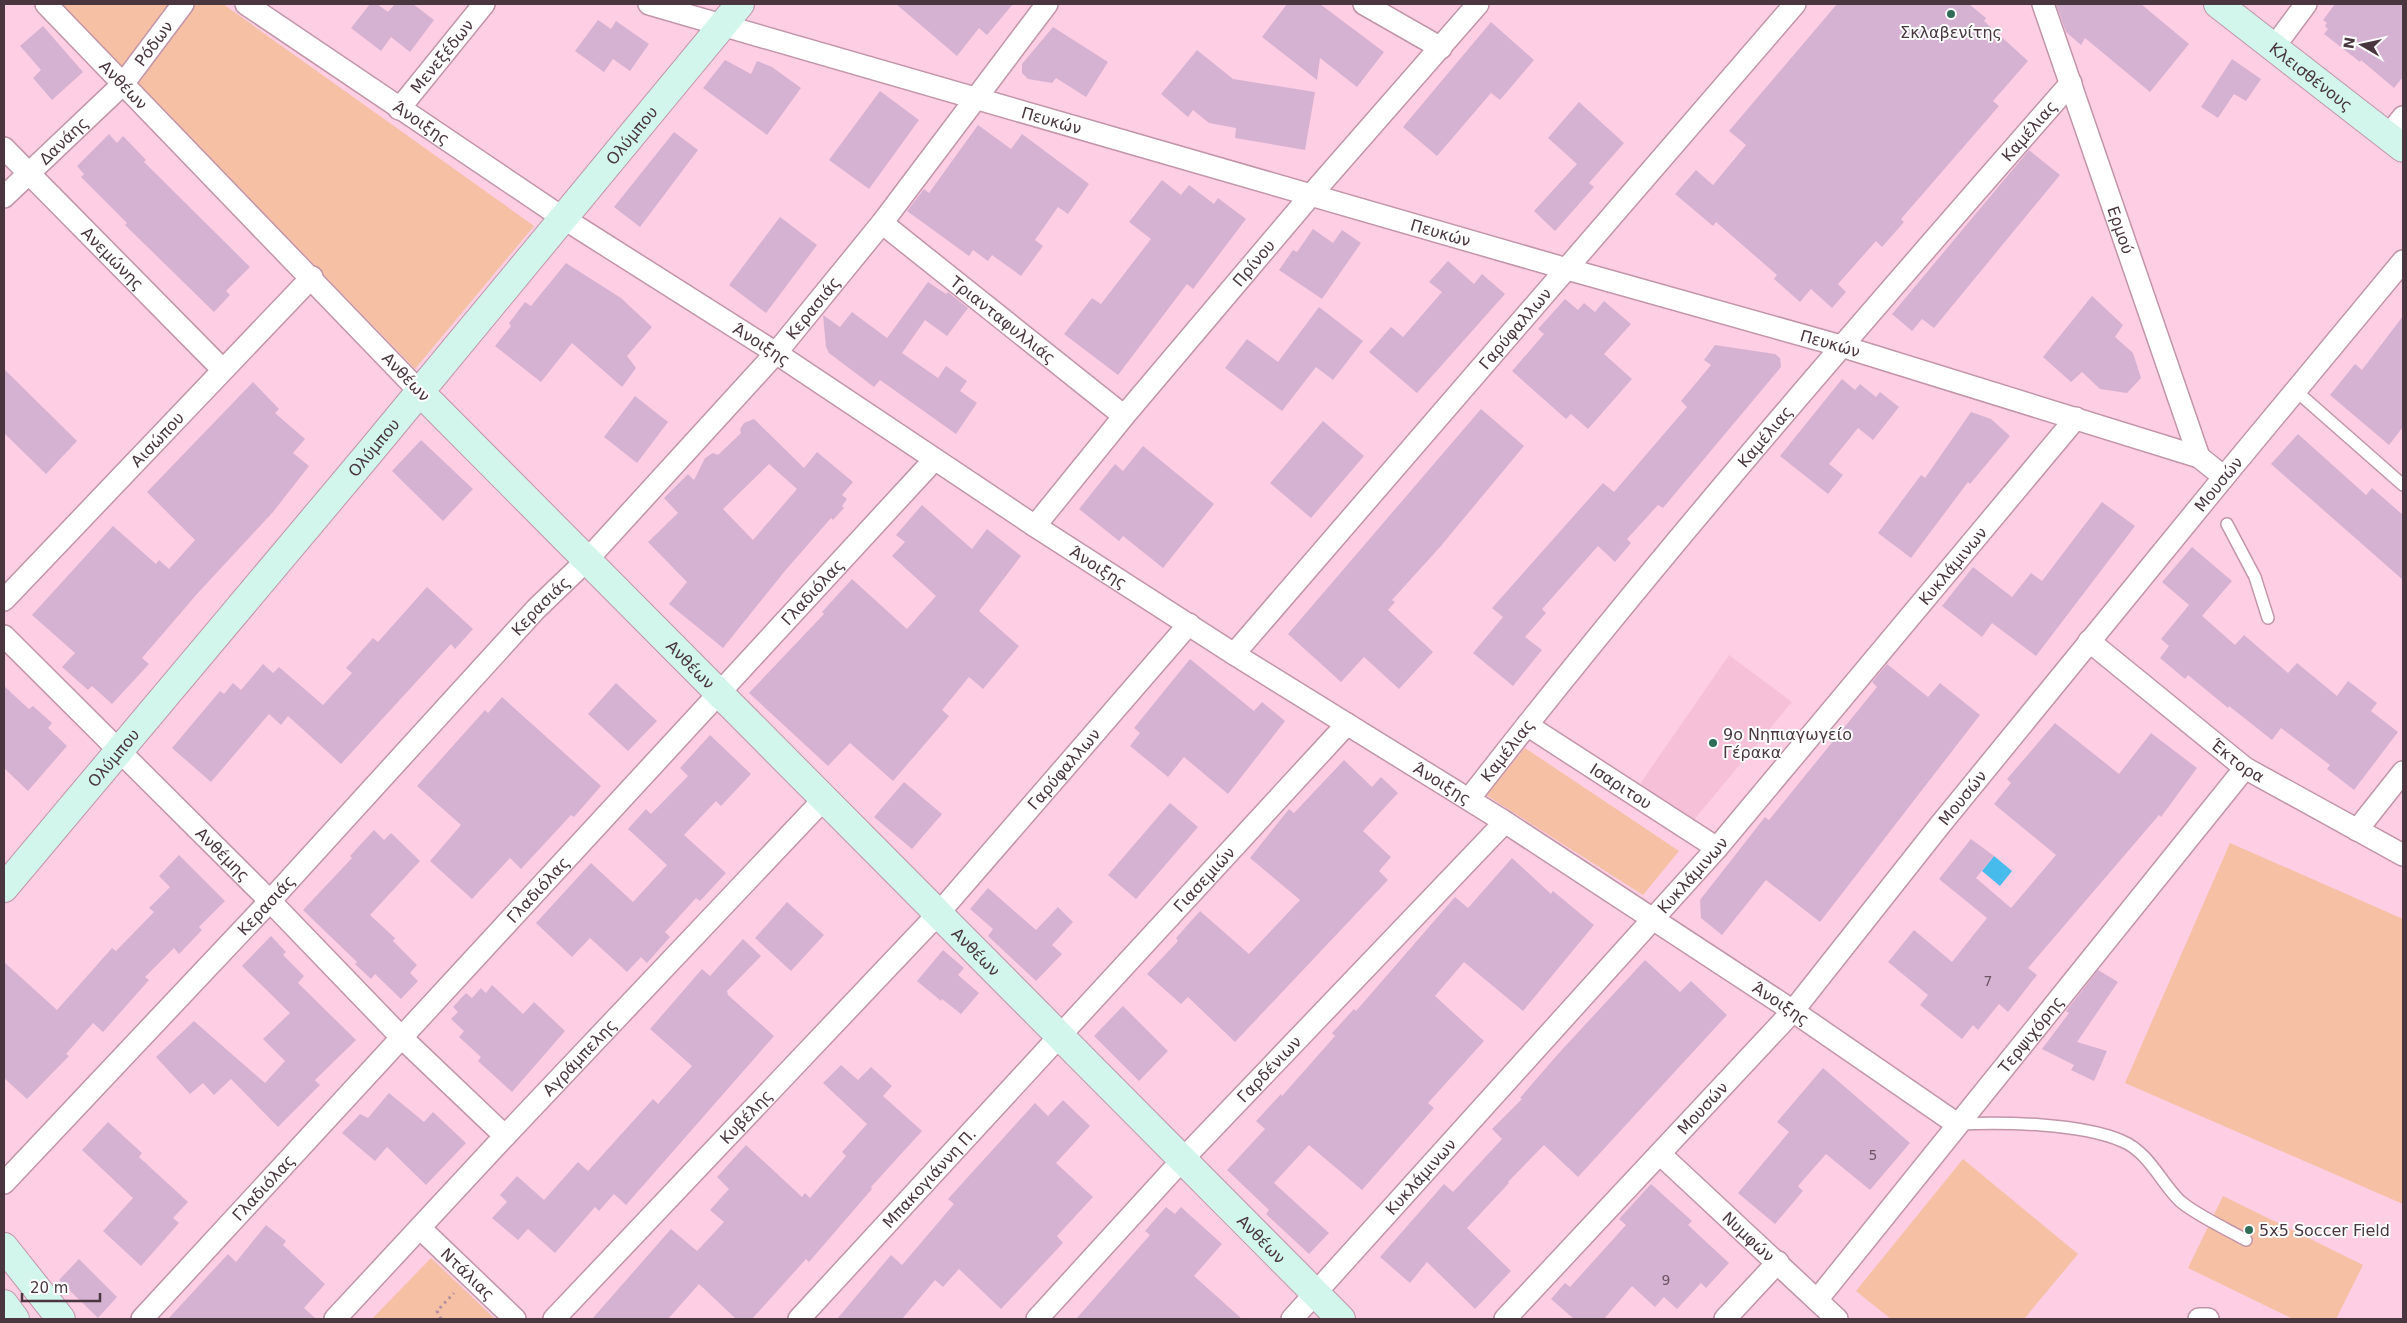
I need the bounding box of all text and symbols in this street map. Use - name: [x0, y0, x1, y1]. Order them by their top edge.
- marker: Σκλαβενίτης: [1945, 8, 1957, 20]
- street label: Μενεξέδων: [406, 15, 477, 97]
- street label: Ρόδων: [130, 17, 177, 70]
- north arrow: [2337, 20, 2387, 70]
- place label: Σκλαβενίτης: [1900, 23, 2002, 42]
- text: N: [2340, 36, 2358, 50]
- street label: Κλεισθένους: [2266, 38, 2356, 115]
- street label: Ανθέων: [96, 56, 152, 113]
- street label: Καμέλιας: [1997, 96, 2061, 165]
- street label: Άνοιξης: [390, 97, 453, 148]
- street label: Ολύμπου: [602, 102, 661, 168]
- street label: Πευκών: [1019, 103, 1084, 138]
- street label: Δανάης: [35, 113, 92, 168]
- street label: Ερμού: [2104, 203, 2138, 256]
- street label: Πευκών: [1408, 215, 1473, 250]
- street label: Ανεμώνης: [78, 223, 148, 294]
- street label: Πρίνου: [1228, 236, 1279, 290]
- street label: Τριανταφυλλιάς: [946, 271, 1060, 367]
- street label: Κερασιάς: [782, 273, 844, 343]
- street label: Γαρύφαλλων: [1475, 284, 1555, 373]
- street label: Άνοιξης: [730, 319, 794, 369]
- street label: Πευκών: [1798, 326, 1863, 361]
- street label: Ανθέων: [378, 349, 434, 405]
- street label: Καμέλιας: [1733, 402, 1796, 471]
- street label: Αισώπου: [127, 408, 188, 471]
- street label: Ολύμπου: [344, 414, 403, 481]
- street label: Μουσών: [2190, 453, 2247, 515]
- street label: Κυκλάμινων: [1914, 523, 1991, 609]
- street label: Άνοιξης: [1067, 542, 1131, 592]
- street label: Γλαδιόλας: [777, 555, 848, 629]
- street label: Κερασιάς: [507, 572, 574, 639]
- street label: Ανθέων: [663, 636, 719, 693]
- street label: Καμέλιας: [1477, 715, 1538, 785]
- street label: Γαρύφαλλων: [1023, 724, 1104, 813]
- street label: Ολύμπου: [83, 725, 143, 791]
- place label: 9ο Νηπιαγωγείο Γέρακα: [1723, 725, 1852, 762]
- street label: Έκτορα: [2206, 734, 2268, 786]
- marker: 9ο Νηπιαγωγείο Γέρακα: [1707, 737, 1719, 749]
- street label: Άνοιξης: [1410, 758, 1475, 808]
- street label: Ισαριτου: [1587, 759, 1655, 813]
- street label: Μουσών: [1934, 766, 1990, 829]
- street label: Ανθέμης: [192, 823, 254, 885]
- street label: Κυκλάμινων: [1653, 833, 1732, 917]
- street label: Γιασεμιών: [1169, 843, 1239, 916]
- street label: Γλαδιόλας: [503, 853, 573, 927]
- street label: Κερασιάς: [233, 871, 299, 939]
- street label: Ανθέων: [948, 923, 1004, 980]
- house number: 7: [1984, 973, 1992, 989]
- street label: Άνοιξης: [1749, 978, 1813, 1029]
- street label: Τερψιχόρης: [1993, 992, 2067, 1077]
- street label: Αγράμπελης: [539, 1015, 620, 1100]
- street label: Γαρδένιων: [1233, 1032, 1305, 1106]
- street label: Μουσών: [1673, 1078, 1732, 1138]
- street label: Κυβέλης: [716, 1085, 776, 1148]
- street label: Μπακογιάννη Π.: [878, 1124, 980, 1232]
- street label: Κυκλάμινων: [1381, 1134, 1460, 1218]
- house number: 5: [1869, 1147, 1877, 1163]
- street label: Γλαδιόλας: [228, 1150, 299, 1224]
- street label: Νυμφών: [1719, 1208, 1779, 1265]
- street label: Ανθέων: [1233, 1211, 1290, 1267]
- place label: 5x5 Soccer Field: [2259, 1221, 2390, 1240]
- marker: 5x5 Soccer Field: [2243, 1224, 2255, 1236]
- street label: Ντάλιας: [437, 1244, 499, 1304]
- scale bar: [22, 1270, 100, 1302]
- house number: 9: [1662, 1272, 1670, 1288]
- text: 20 m: [30, 1279, 68, 1297]

